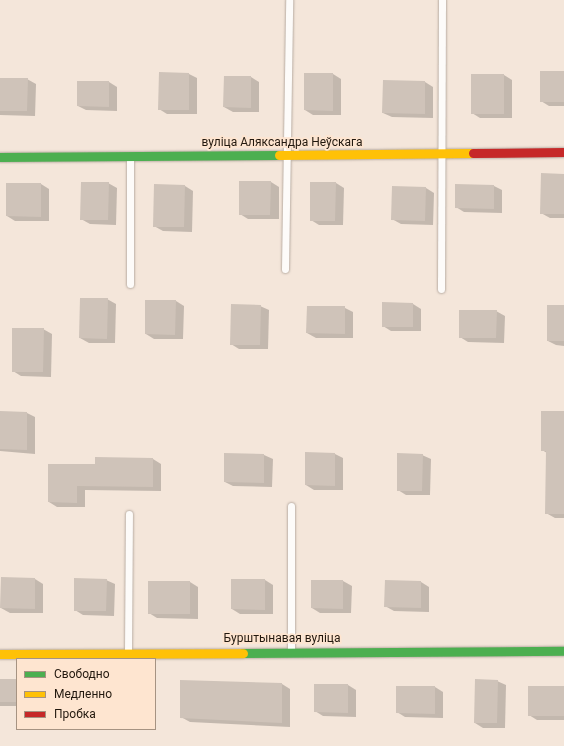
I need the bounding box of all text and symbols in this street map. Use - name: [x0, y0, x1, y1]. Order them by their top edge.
- street label: вуліца Аляксандра Неўскага: [201, 136, 363, 150]
- street label: Бурштынавая вуліца: [224, 632, 340, 646]
- legend: [16, 658, 156, 730]
- text: Свободно: [54, 667, 110, 681]
- text: Медленно: [54, 687, 112, 701]
- text: Пробка: [54, 707, 96, 721]

